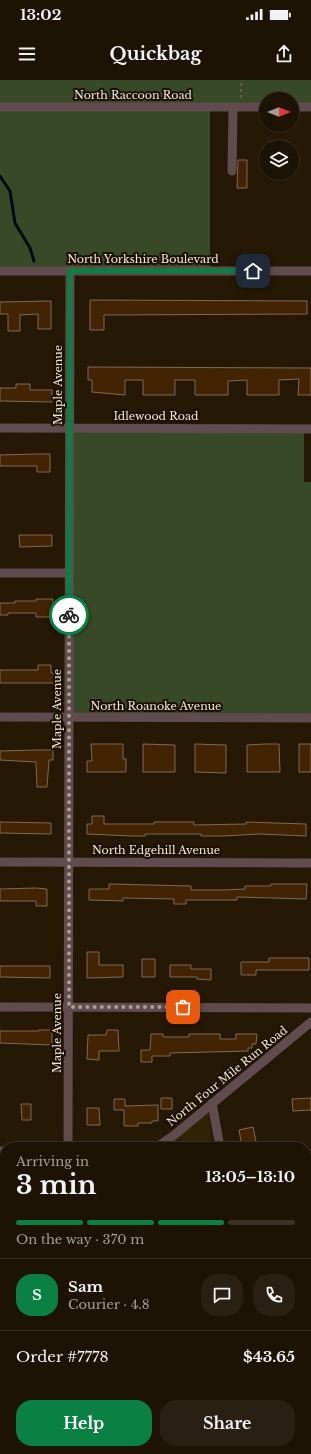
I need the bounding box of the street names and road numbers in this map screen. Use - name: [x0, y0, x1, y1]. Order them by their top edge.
- street label: North Raccoon Road: [74, 88, 192, 102]
- street label: North Yorkshire Boulevard: [67, 252, 219, 266]
- street label: Maple Avenue: [51, 345, 65, 425]
- street label: Idlewood Road: [114, 409, 199, 423]
- street label: Maple Avenue: [50, 669, 64, 749]
- street label: North Roanoke Avenue: [91, 699, 221, 713]
- street label: North Edgehill Avenue: [92, 843, 220, 857]
- street label: Maple Avenue: [50, 993, 64, 1073]
- street label: North Four Mile Run Road: [164, 1023, 291, 1129]

